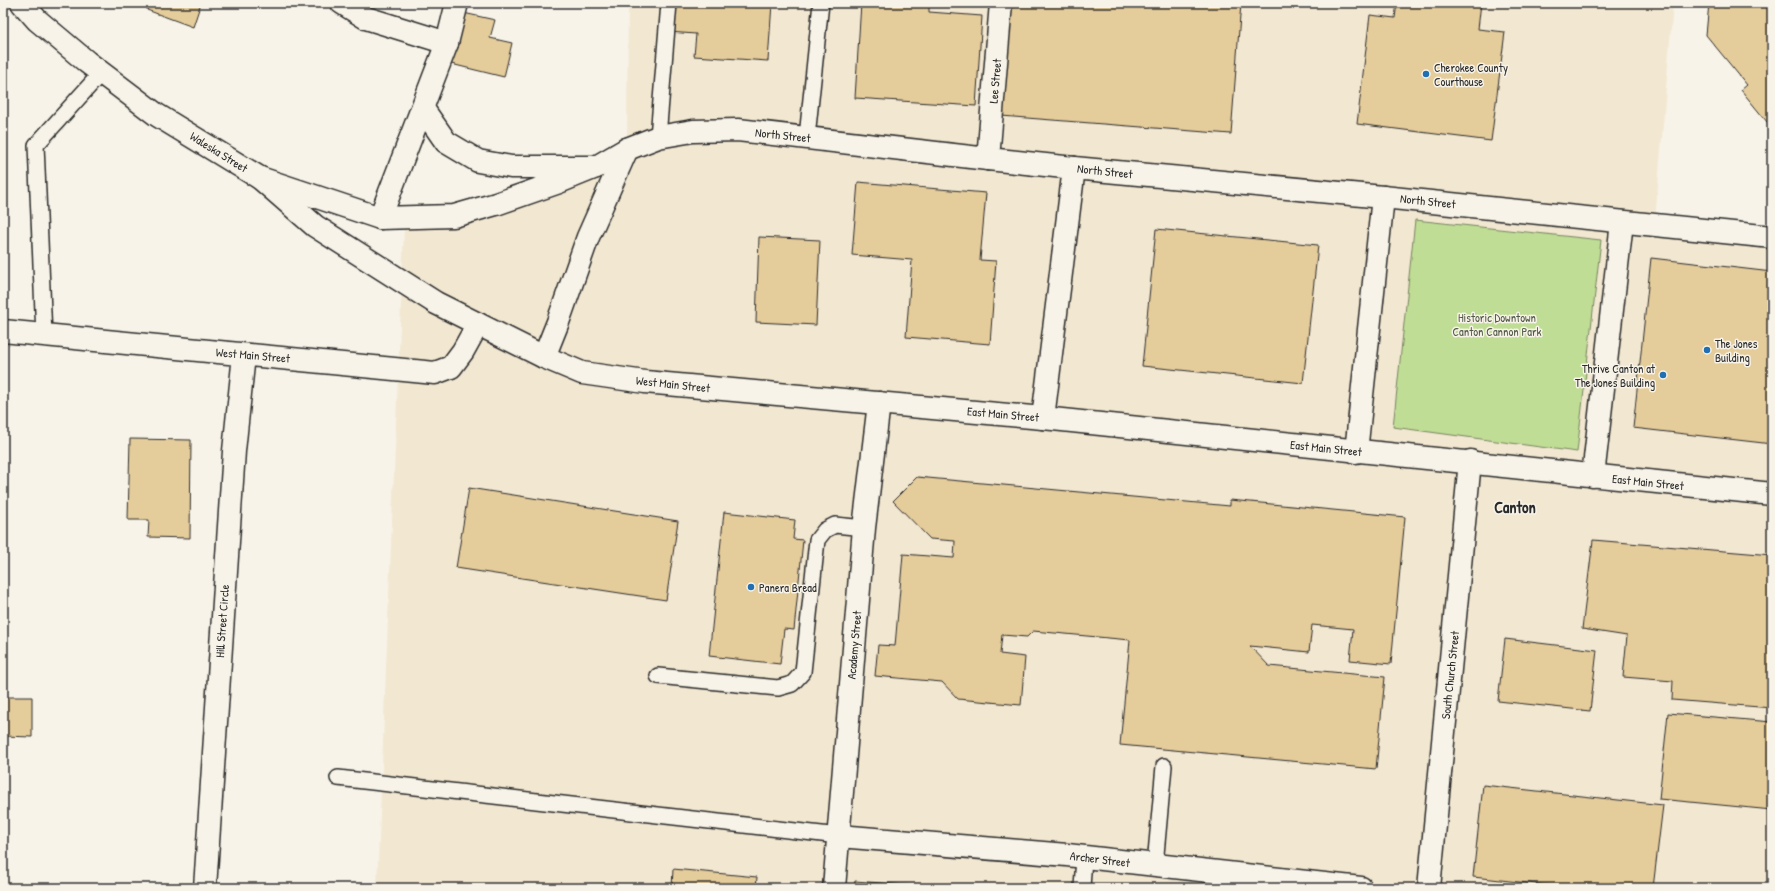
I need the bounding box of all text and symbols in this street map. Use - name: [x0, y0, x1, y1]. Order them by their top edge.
- street label: Lee Street: [985, 57, 1005, 104]
- place label: Cherokee County Courthouse: [1434, 59, 1508, 90]
- marker: Cherokee County Courthouse: [1421, 69, 1431, 79]
- street label: North Street: [754, 124, 812, 146]
- street label: Waleska Street: [187, 128, 252, 177]
- street label: North Street: [1076, 160, 1134, 182]
- street label: North Street: [1399, 190, 1457, 212]
- park label: Historic Downtown Canton Cannon Park: [1452, 309, 1542, 340]
- place label: The Jones Building: [1715, 335, 1758, 366]
- street label: West Main Street: [215, 343, 292, 367]
- marker: The Jones Building: [1702, 345, 1712, 355]
- place label: Thrive Canton at The Jones Building: [1575, 360, 1656, 391]
- marker: Thrive Canton at The Jones Building: [1658, 370, 1668, 380]
- street label: West Main Street: [635, 372, 712, 396]
- street label: East Main Street: [966, 402, 1041, 426]
- street label: East Main Street: [1289, 436, 1364, 460]
- street label: East Main Street: [1611, 470, 1686, 494]
- district label: Canton: [1494, 496, 1536, 518]
- place label: Panera Bread: [759, 579, 817, 596]
- marker: Panera Bread: [746, 582, 756, 592]
- street label: Hill Street Circle: [211, 584, 233, 658]
- street label: Academy Street: [843, 609, 866, 680]
- street label: South Church Street: [1437, 629, 1463, 720]
- street label: Archer Street: [1069, 847, 1132, 871]

